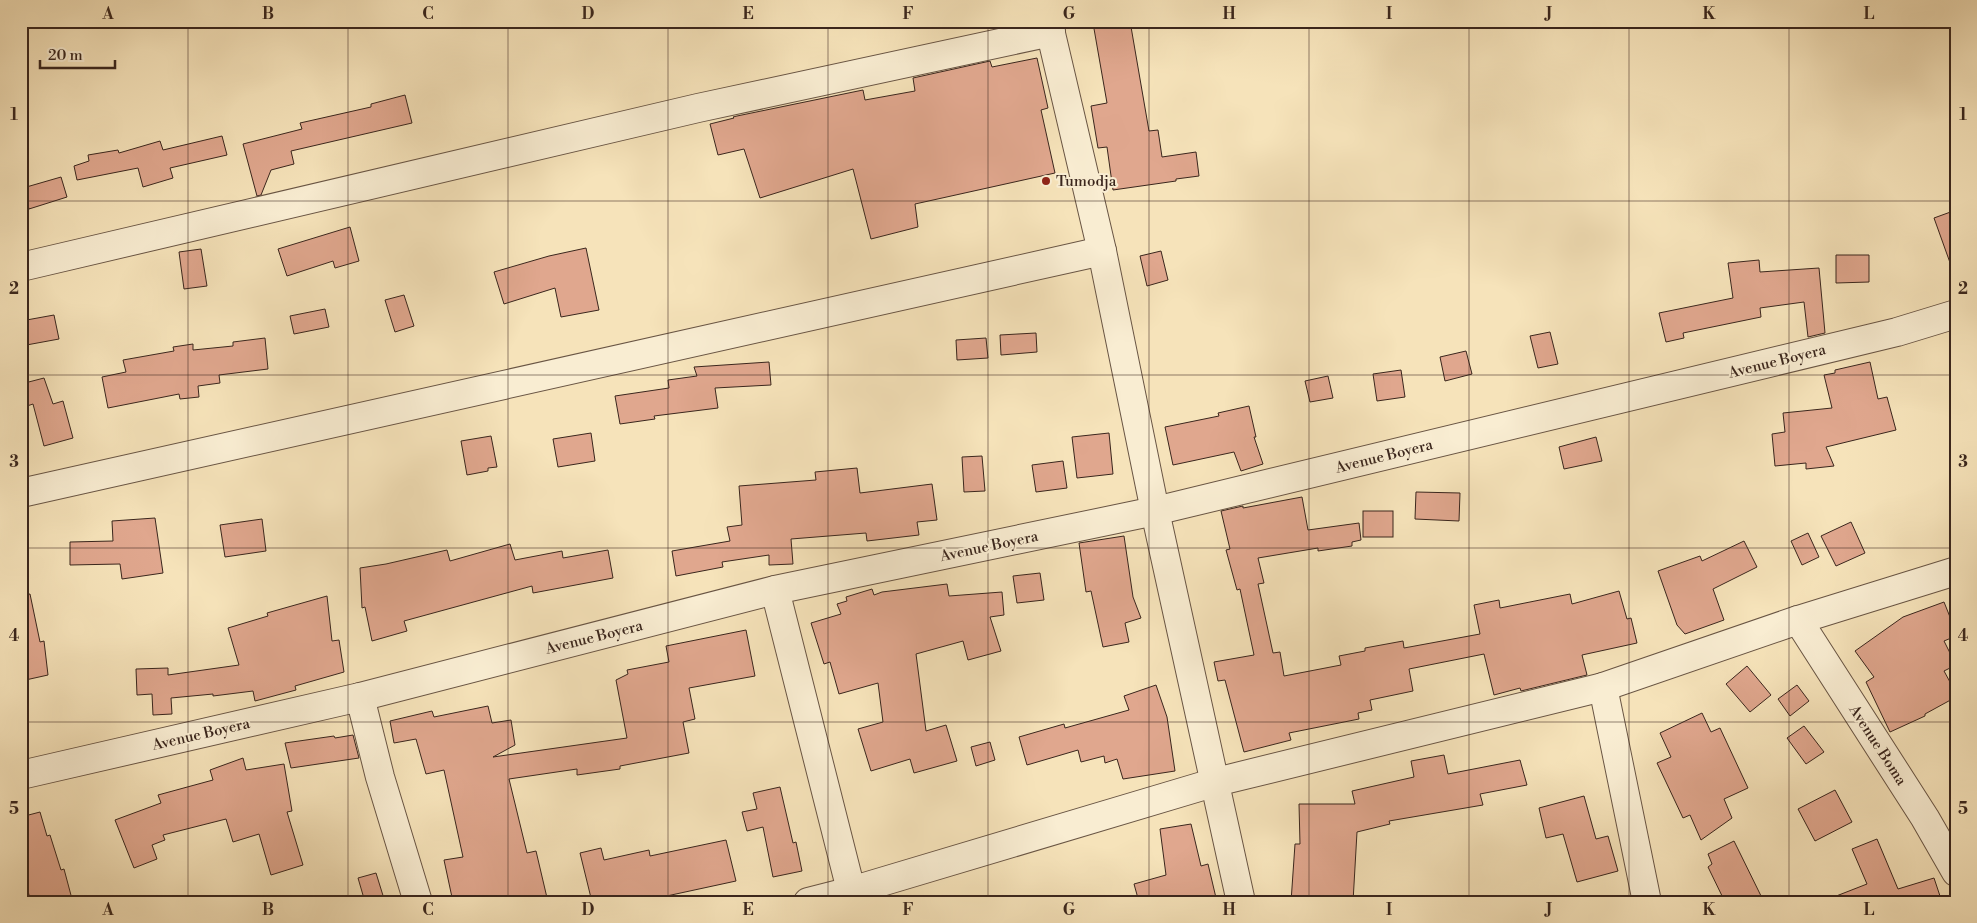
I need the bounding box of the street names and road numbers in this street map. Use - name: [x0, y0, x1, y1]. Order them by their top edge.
- street label: Avenue Boyera: [1725, 340, 1828, 383]
- street label: Avenue Boyera: [1332, 435, 1435, 478]
- street label: Avenue Boyera: [937, 527, 1040, 566]
- street label: Avenue Boyera: [542, 616, 645, 659]
- street label: Avenue Boma: [1844, 701, 1911, 789]
- street label: Avenue Boyera: [149, 714, 252, 755]

